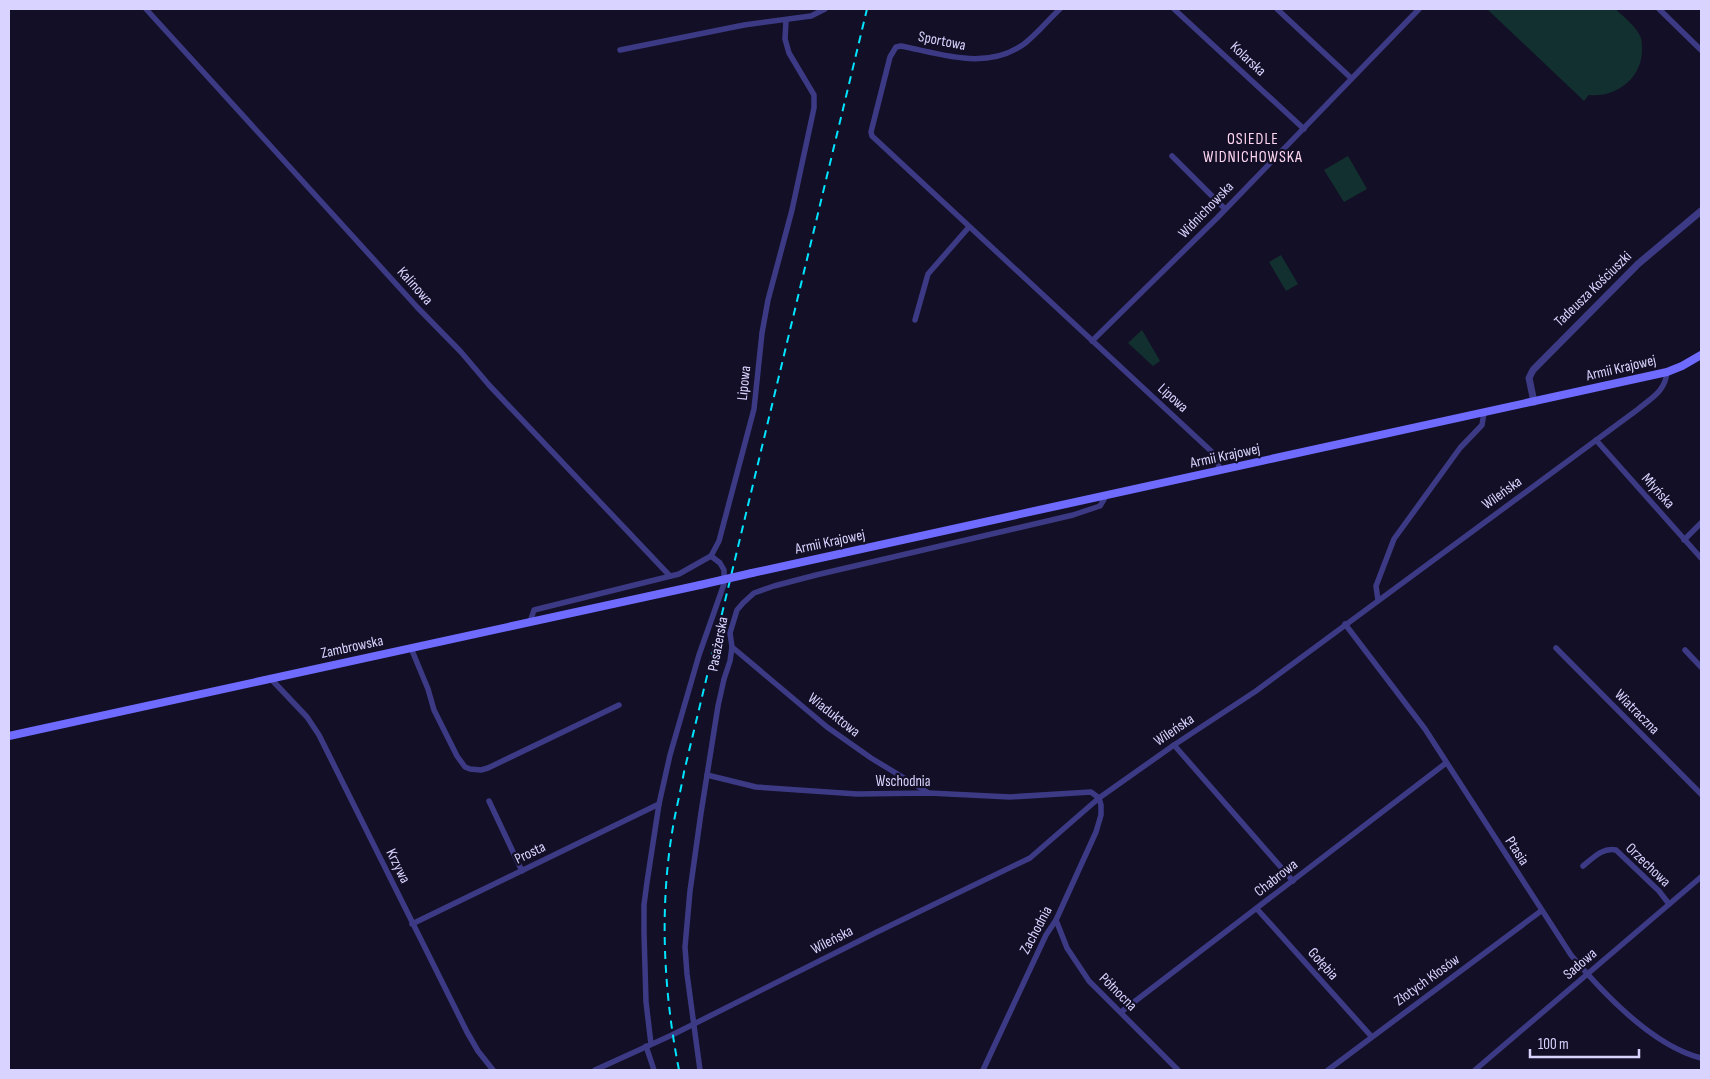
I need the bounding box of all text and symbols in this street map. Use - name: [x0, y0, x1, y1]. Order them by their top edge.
- street label: Sportowa: [917, 27, 968, 55]
- street label: Kolarska: [1226, 38, 1270, 81]
- district label: OSIEDLE WIDNICHOWSKA: [1203, 130, 1303, 167]
- street label: Widnichowska: [1174, 177, 1238, 242]
- street label: Tadeusza Kościuszki: [1550, 247, 1636, 331]
- street label: Kalinowa: [393, 263, 437, 309]
- street label: Armii Krajowej: [1583, 351, 1658, 385]
- street label: Lipowa: [733, 365, 755, 401]
- street label: Lipowa: [1154, 379, 1192, 417]
- street label: Armii Krajowej: [1187, 439, 1262, 473]
- street label: Młyńska: [1637, 469, 1679, 513]
- street label: Wileńska: [1478, 472, 1526, 514]
- street label: Armii Krajowej: [792, 525, 867, 559]
- street label: Pasażerska: [703, 615, 733, 673]
- street label: Zambrowska: [319, 631, 385, 663]
- street label: Wiatraczna: [1610, 685, 1664, 739]
- street label: Wiaduktowa: [804, 689, 864, 741]
- street label: Wileńska: [1150, 710, 1198, 750]
- street label: Wschodnia: [876, 772, 931, 791]
- street label: Ptasia: [1501, 833, 1533, 869]
- street label: Prosta: [511, 837, 549, 869]
- street label: Orzechowa: [1621, 839, 1675, 891]
- street label: Krzywa: [382, 846, 415, 887]
- street label: Chabrowa: [1250, 855, 1302, 901]
- street label: Zachodnia: [1015, 903, 1057, 957]
- street label: Wileńska: [808, 921, 856, 959]
- street label: Gołębia: [1303, 944, 1343, 984]
- street label: Sadowa: [1559, 944, 1601, 984]
- street label: Złotych Kłosów: [1391, 950, 1464, 1010]
- street label: Północna: [1095, 969, 1141, 1015]
- scale bar: [1530, 1026, 1639, 1058]
- text: 100 m: [1538, 1035, 1569, 1054]

